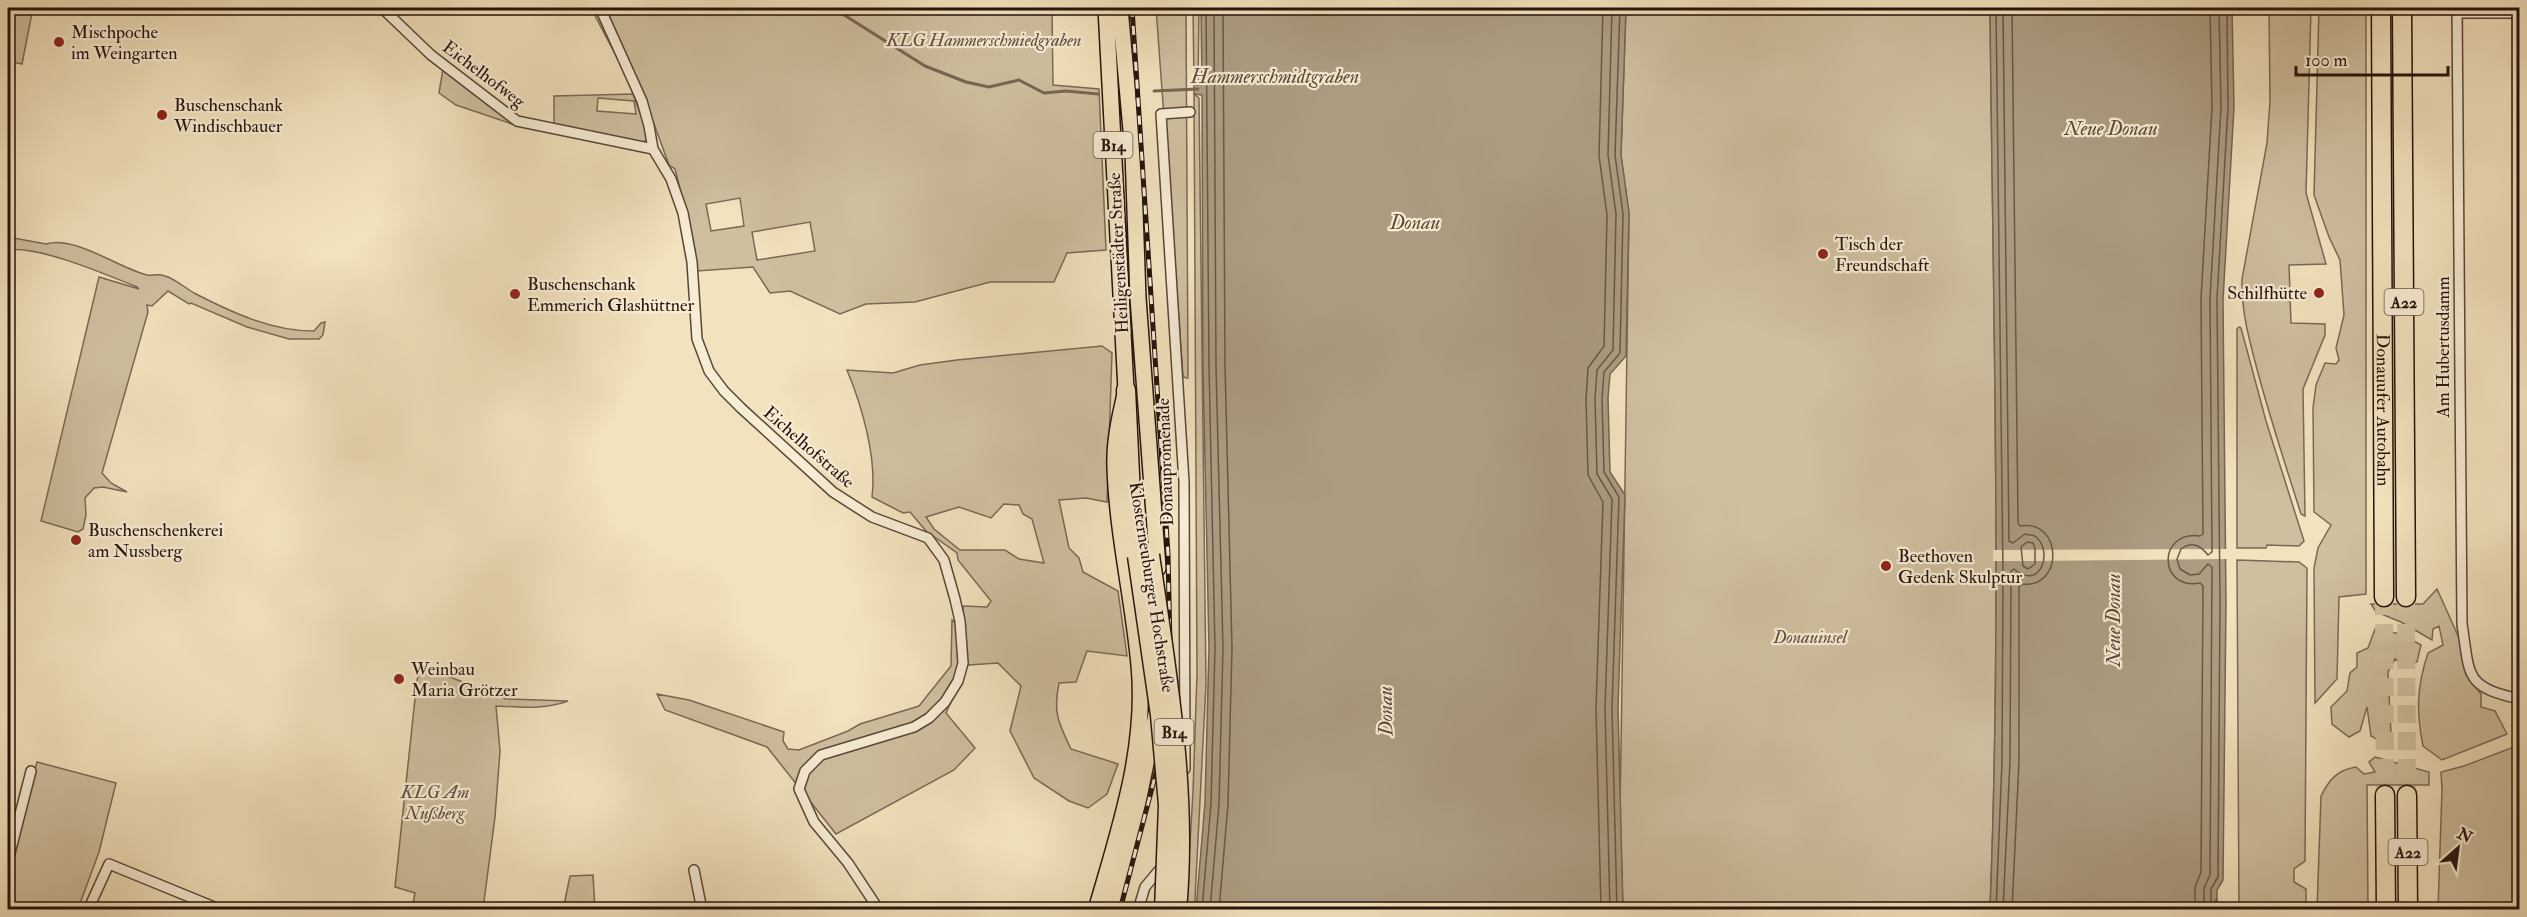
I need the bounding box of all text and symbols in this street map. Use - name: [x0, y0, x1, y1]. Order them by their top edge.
- place label: Mischpoche im Weingarten: [71, 21, 177, 65]
- park label: KLG Hammerschmiedgraben: [885, 29, 1082, 52]
- marker: Mischpoche im Weingarten: [52, 35, 66, 49]
- street label: Eichelhofweg: [438, 36, 531, 114]
- scale bar: [2296, 39, 2448, 77]
- text: 100 m: [2305, 49, 2348, 72]
- water label: Hammerschmidtgraben: [1190, 64, 1359, 89]
- place label: Buschenschank Windischbauer: [173, 94, 283, 138]
- marker: Buschenschank Windischbauer: [155, 108, 169, 122]
- water label: Neue Donau: [2063, 116, 2158, 141]
- road number: B14: [1094, 132, 1132, 158]
- street label: Heiligenstädter Straße: [1103, 171, 1134, 334]
- water label: Donau: [1389, 210, 1440, 235]
- place label: Tisch der Freundschaft: [1835, 233, 1930, 277]
- marker: Tisch der Freundschaft: [1816, 247, 1830, 261]
- place label: Buschenschank Emmerich Glashüttner: [527, 273, 695, 317]
- street label: Am Hubertusdamm: [2432, 276, 2455, 419]
- place label: Schilfhütte: [2227, 282, 2307, 305]
- marker: Schilfhütte: [2312, 286, 2326, 300]
- marker: Buschenschank Emmerich Glashüttner: [508, 287, 522, 301]
- road number: A22: [2384, 289, 2424, 315]
- street label: Donauufer Autobahn: [2371, 334, 2394, 486]
- street label: Donaupromenade: [1152, 397, 1179, 526]
- street label: Eichelhofstraße: [758, 401, 860, 494]
- street label: Klosterneuburger Hochstraße: [1123, 480, 1180, 694]
- place label: Buschenschenkerei am Nussberg: [88, 519, 224, 563]
- marker: Buschenschenkerei am Nussberg: [69, 533, 83, 547]
- place label: Beethoven Gedenk Skulptur: [1898, 545, 2022, 589]
- marker: Beethoven Gedenk Skulptur: [1879, 559, 1893, 573]
- water label: Neue Donau: [2101, 573, 2126, 668]
- park label: Donauinsel: [1772, 626, 1849, 649]
- place label: Weinbau Maria Grötzer: [410, 658, 518, 702]
- marker: Weinbau Maria Grötzer: [392, 672, 406, 686]
- water label: Donau: [1373, 686, 1398, 737]
- road number: B14: [1154, 719, 1194, 745]
- park label: KLG Am Nußberg: [400, 781, 469, 825]
- north arrow: [2428, 818, 2488, 878]
- text: N: [2453, 823, 2476, 848]
- road number: A22: [2388, 839, 2428, 865]

